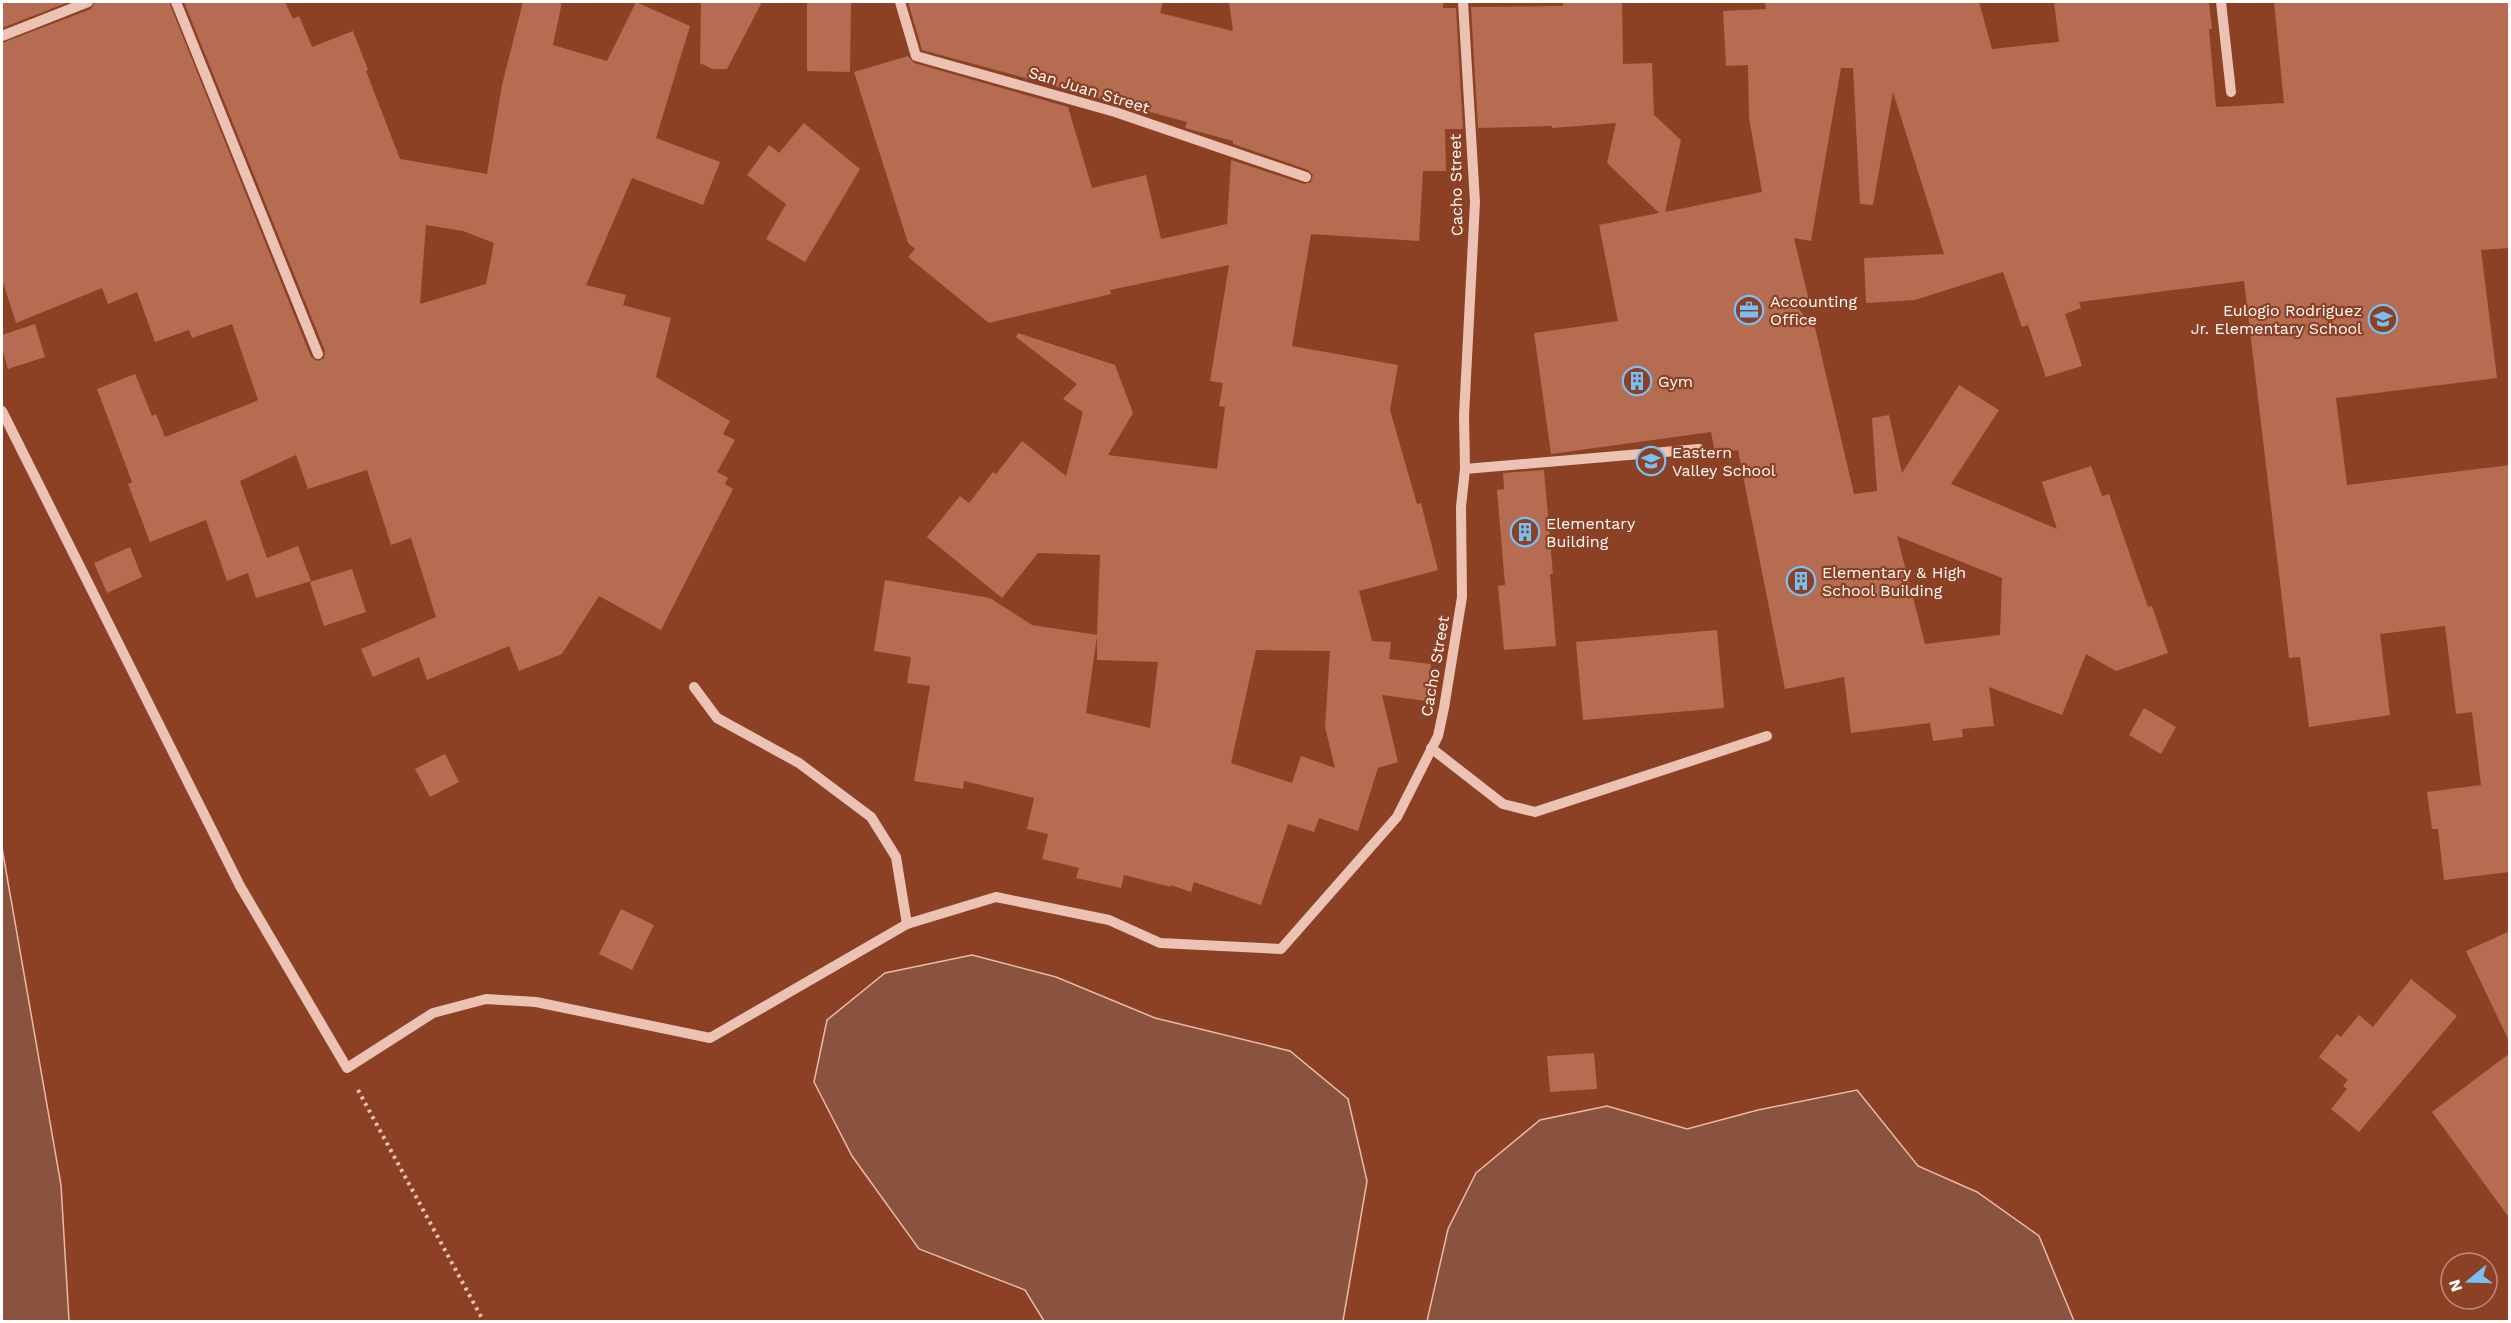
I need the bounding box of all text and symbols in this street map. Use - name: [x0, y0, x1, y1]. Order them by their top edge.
- street label: San Juan Street: [1026, 63, 1152, 118]
- street label: Cacho Street: [1446, 133, 1466, 236]
- place label: Accounting Office: [1770, 292, 1857, 329]
- office icon: Accounting Office: [1733, 294, 1765, 326]
- place label: Eulogio Rodriguez Jr. Elementary School: [2191, 301, 2362, 338]
- school or university icon: Eulogio Rodriguez Jr. Elementary School: [2367, 303, 2399, 335]
- building icon: Gym: [1621, 365, 1653, 397]
- place label: Gym: [1658, 372, 1693, 391]
- place label: Eastern Valley School: [1672, 443, 1776, 480]
- school or university icon: Eastern Valley School: [1635, 445, 1667, 477]
- place label: Elementary Building: [1546, 514, 1636, 551]
- building icon: Elementary Building: [1509, 516, 1541, 548]
- place label: Elementary & High School Building: [1822, 563, 1966, 600]
- building icon: Elementary & High School Building: [1785, 565, 1817, 597]
- street label: Cacho Street: [1417, 614, 1453, 718]
- north arrow: [2439, 1251, 2499, 1311]
- text: N: [2444, 1277, 2466, 1294]

